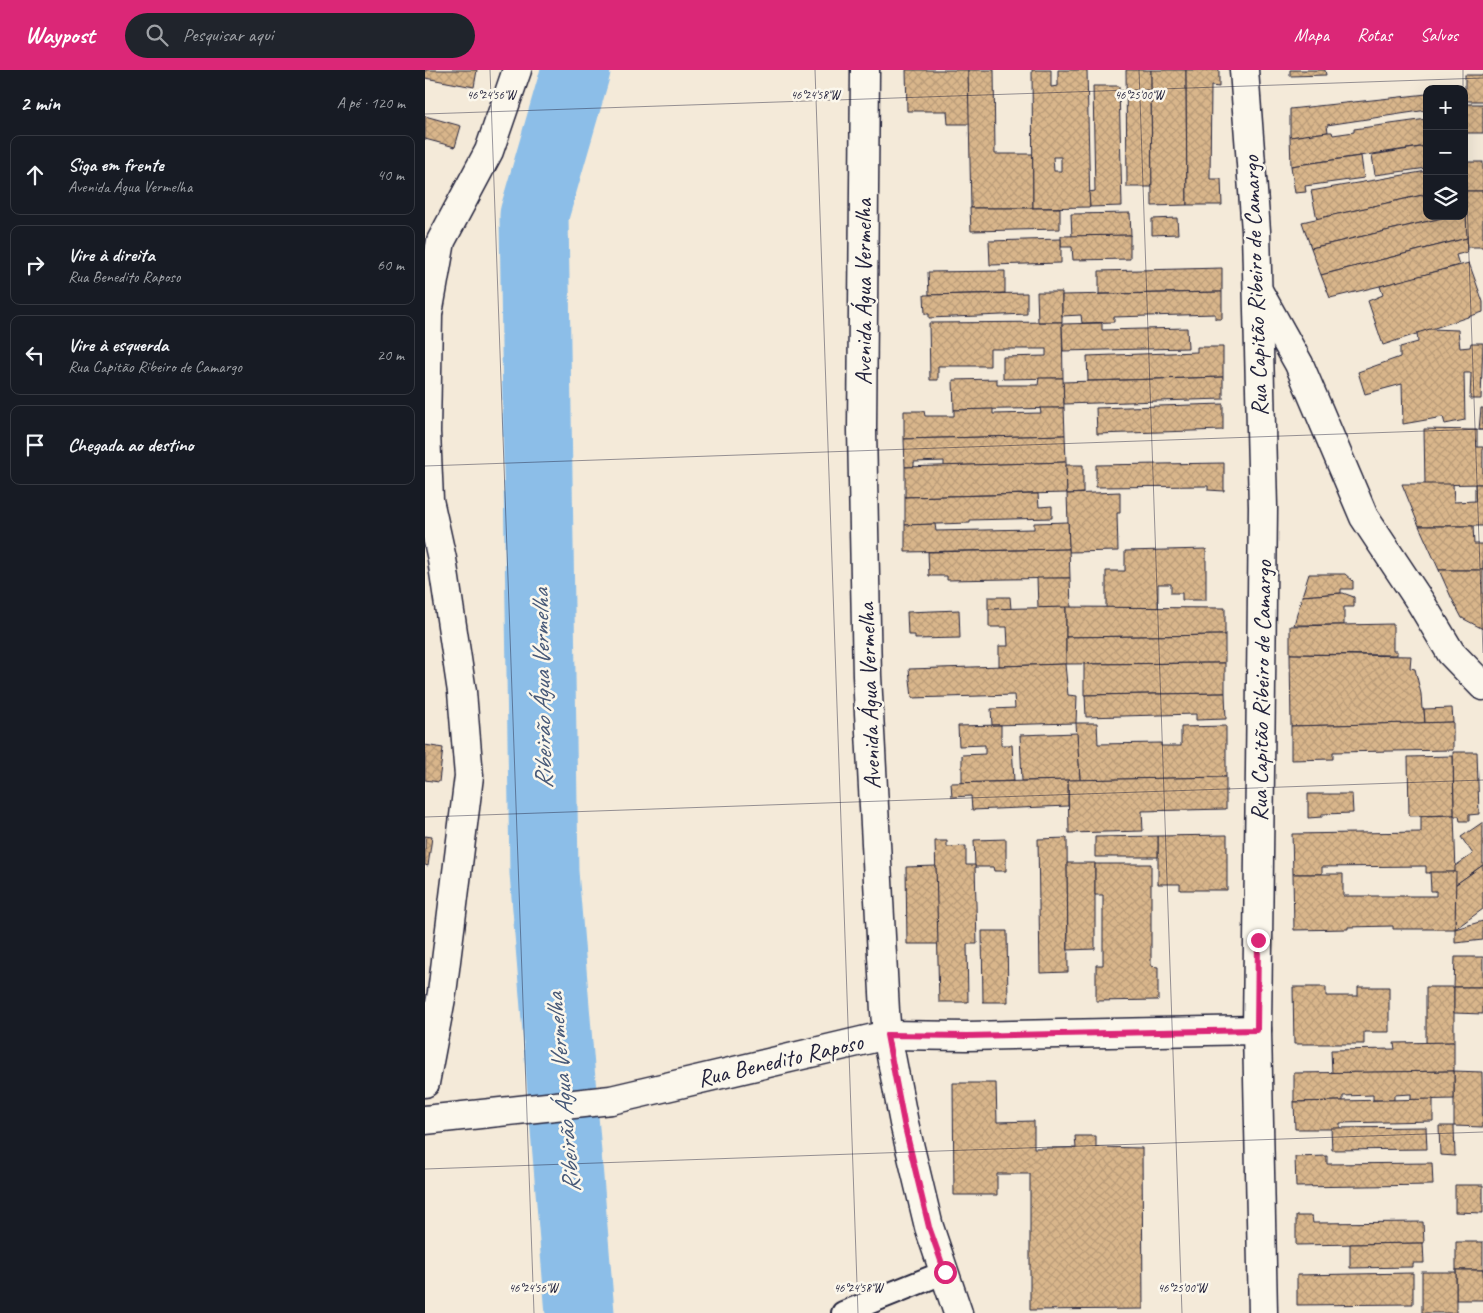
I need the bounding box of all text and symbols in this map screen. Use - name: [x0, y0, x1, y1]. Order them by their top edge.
- search box: [125, 13, 475, 58]
- text: Waypost: [25, 20, 95, 50]
- icon: search: [143, 21, 171, 49]
- text: Pesquisar aqui: [183, 23, 273, 47]
- text: Mapa: [1294, 24, 1329, 46]
- text: Rotas: [1357, 24, 1392, 46]
- text: Salvos: [1420, 24, 1458, 46]
- map controls: [1423, 85, 1468, 220]
- button: +: [1423, 85, 1468, 130]
- text: 46°24'56"W: [467, 87, 518, 103]
- text: 46°24'58"W: [791, 87, 842, 103]
- text: 46°25'00"W: [1115, 87, 1166, 103]
- text: 2 min: [20, 90, 60, 116]
- text: A pé · 120 m: [337, 93, 405, 113]
- button: −: [1423, 130, 1468, 175]
- text: Siga em frente: [68, 153, 164, 177]
- street label: Rua Capitão Ribeiro de Camargo: [1235, 154, 1275, 417]
- icon: ahead: [21, 161, 49, 189]
- text: 40 m: [377, 165, 404, 185]
- button: layers: [1423, 175, 1468, 220]
- text: Avenida Água Vermelha: [68, 177, 192, 197]
- street label: Avenida Água Vermelha: [848, 197, 878, 385]
- text: Vire à direita: [68, 243, 155, 267]
- icon: right: [21, 251, 49, 279]
- text: 60 m: [377, 255, 404, 275]
- text: Rua Benedito Raposo: [68, 267, 180, 287]
- text: Vire à esquerda: [68, 333, 168, 357]
- icon: left: [21, 341, 49, 369]
- text: 20 m: [377, 345, 404, 365]
- text: Rua Capitão Ribeiro de Camargo: [68, 357, 242, 377]
- icon: arrive: [21, 431, 49, 459]
- text: Chegada ao destino: [68, 433, 194, 457]
- street label: Rua Capitão Ribeiro de Camargo: [1244, 559, 1278, 822]
- water label: Ribeirão Água Vermelha: [524, 587, 560, 789]
- street label: Avenida Água Vermelha: [851, 601, 887, 790]
- route end: [1247, 929, 1270, 952]
- water label: Ribeirão Água Vermelha: [538, 990, 588, 1194]
- street label: Rua Benedito Raposo: [694, 1026, 867, 1094]
- route start: [934, 1261, 957, 1284]
- text: 46°24'56"W: [509, 1280, 560, 1296]
- text: 46°24'58"W: [834, 1280, 885, 1296]
- text: 46°25'00"W: [1158, 1280, 1209, 1296]

